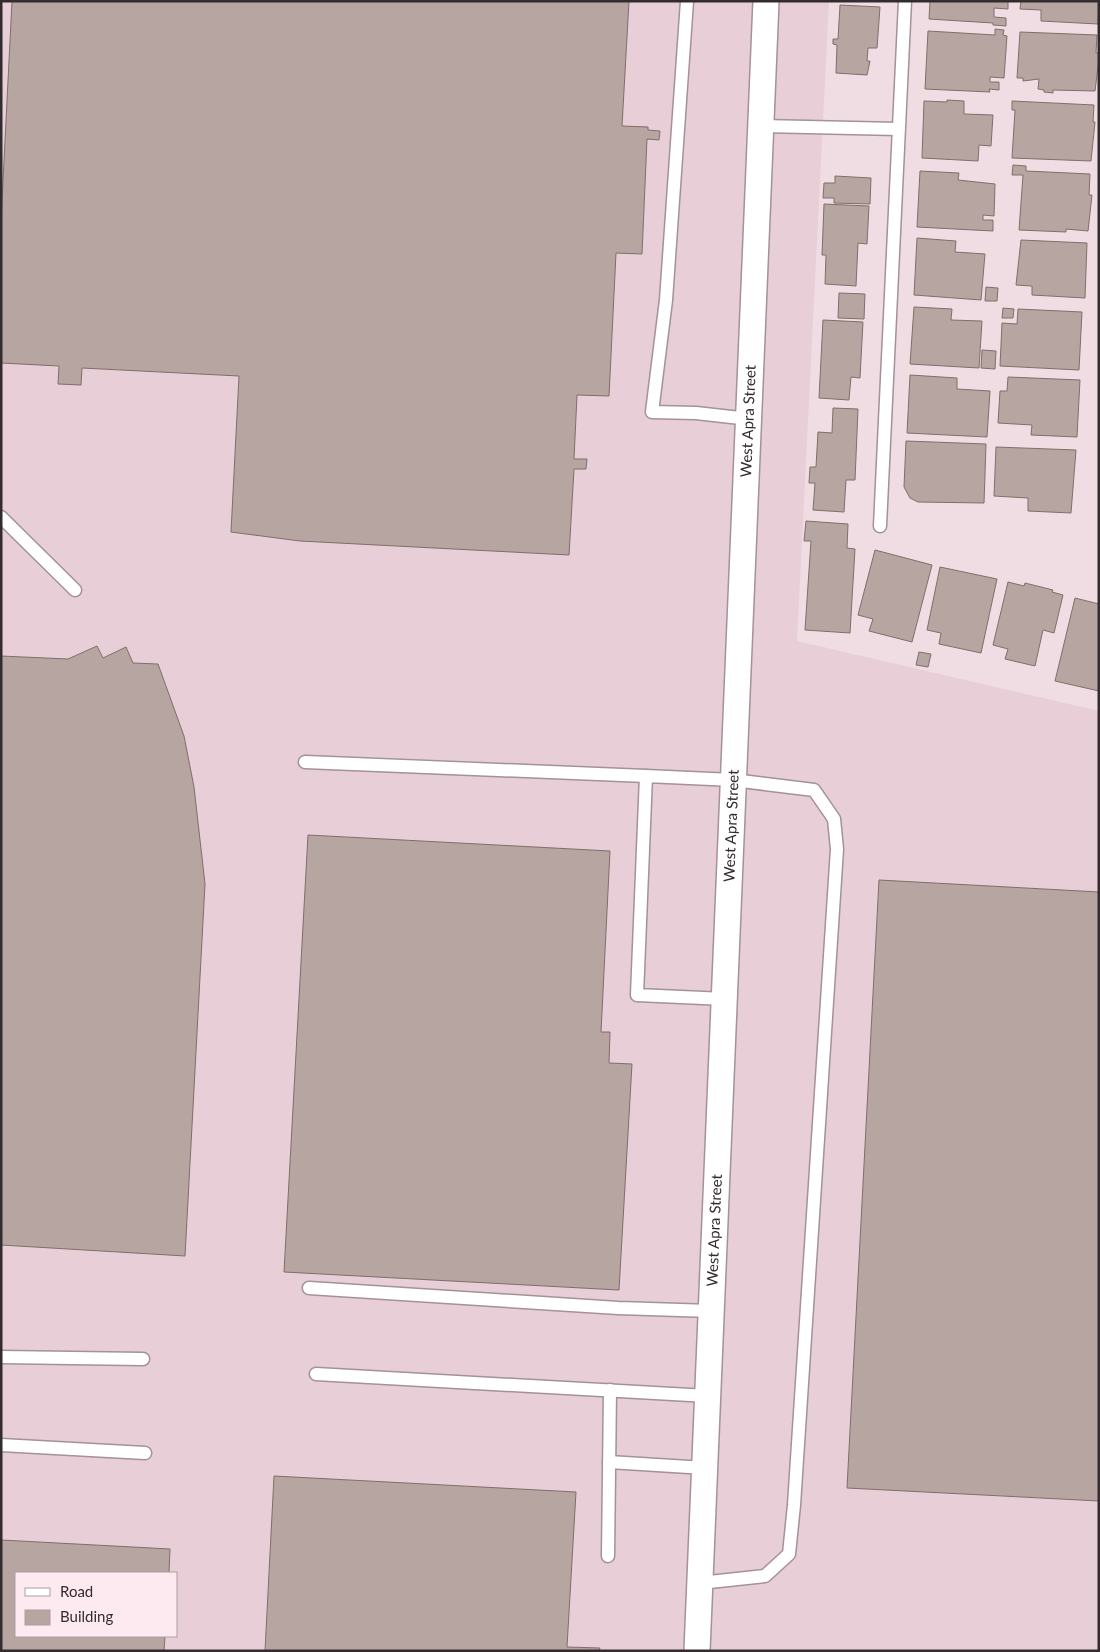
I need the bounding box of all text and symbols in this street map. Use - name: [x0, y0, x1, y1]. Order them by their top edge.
- street label: West Apra Street: [736, 364, 759, 478]
- street label: West Apra Street: [719, 768, 742, 882]
- street label: West Apra Street: [702, 1173, 725, 1287]
- legend: [15, 1572, 178, 1637]
- text: Road: [60, 1582, 93, 1600]
- text: Building: [60, 1607, 113, 1625]

